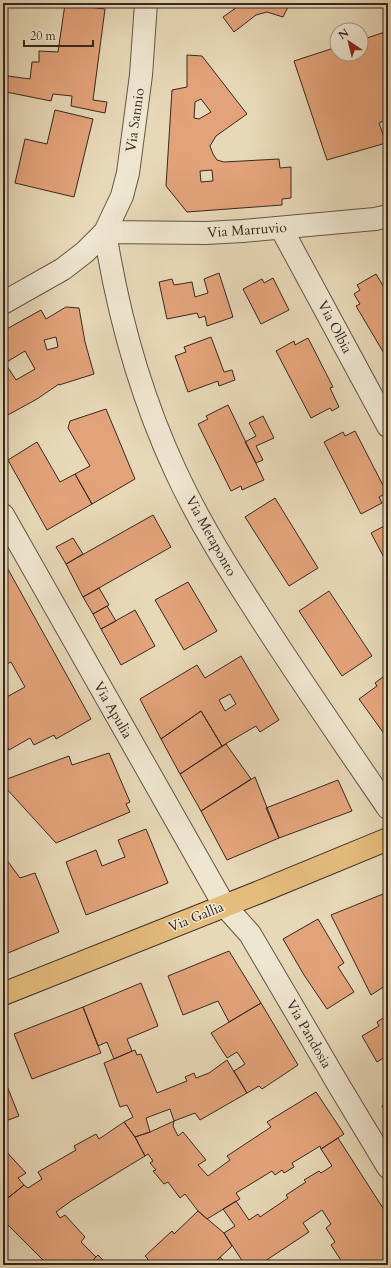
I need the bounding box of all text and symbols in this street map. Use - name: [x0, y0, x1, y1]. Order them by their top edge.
- scale bar: [24, 22, 93, 48]
- north arrow: [329, 22, 369, 62]
- text: N: [335, 25, 352, 43]
- text: 20 m: [30, 28, 57, 44]
- street label: Via Sannio: [121, 86, 149, 153]
- street label: Via Marruvio: [207, 218, 288, 242]
- street label: Via Olbia: [313, 297, 357, 357]
- street label: Via Metaponto: [181, 492, 241, 580]
- street label: Via Apulia: [89, 678, 137, 742]
- street label: Via Gallia: [165, 897, 227, 937]
- street label: Via Pandosia: [282, 996, 336, 1072]

